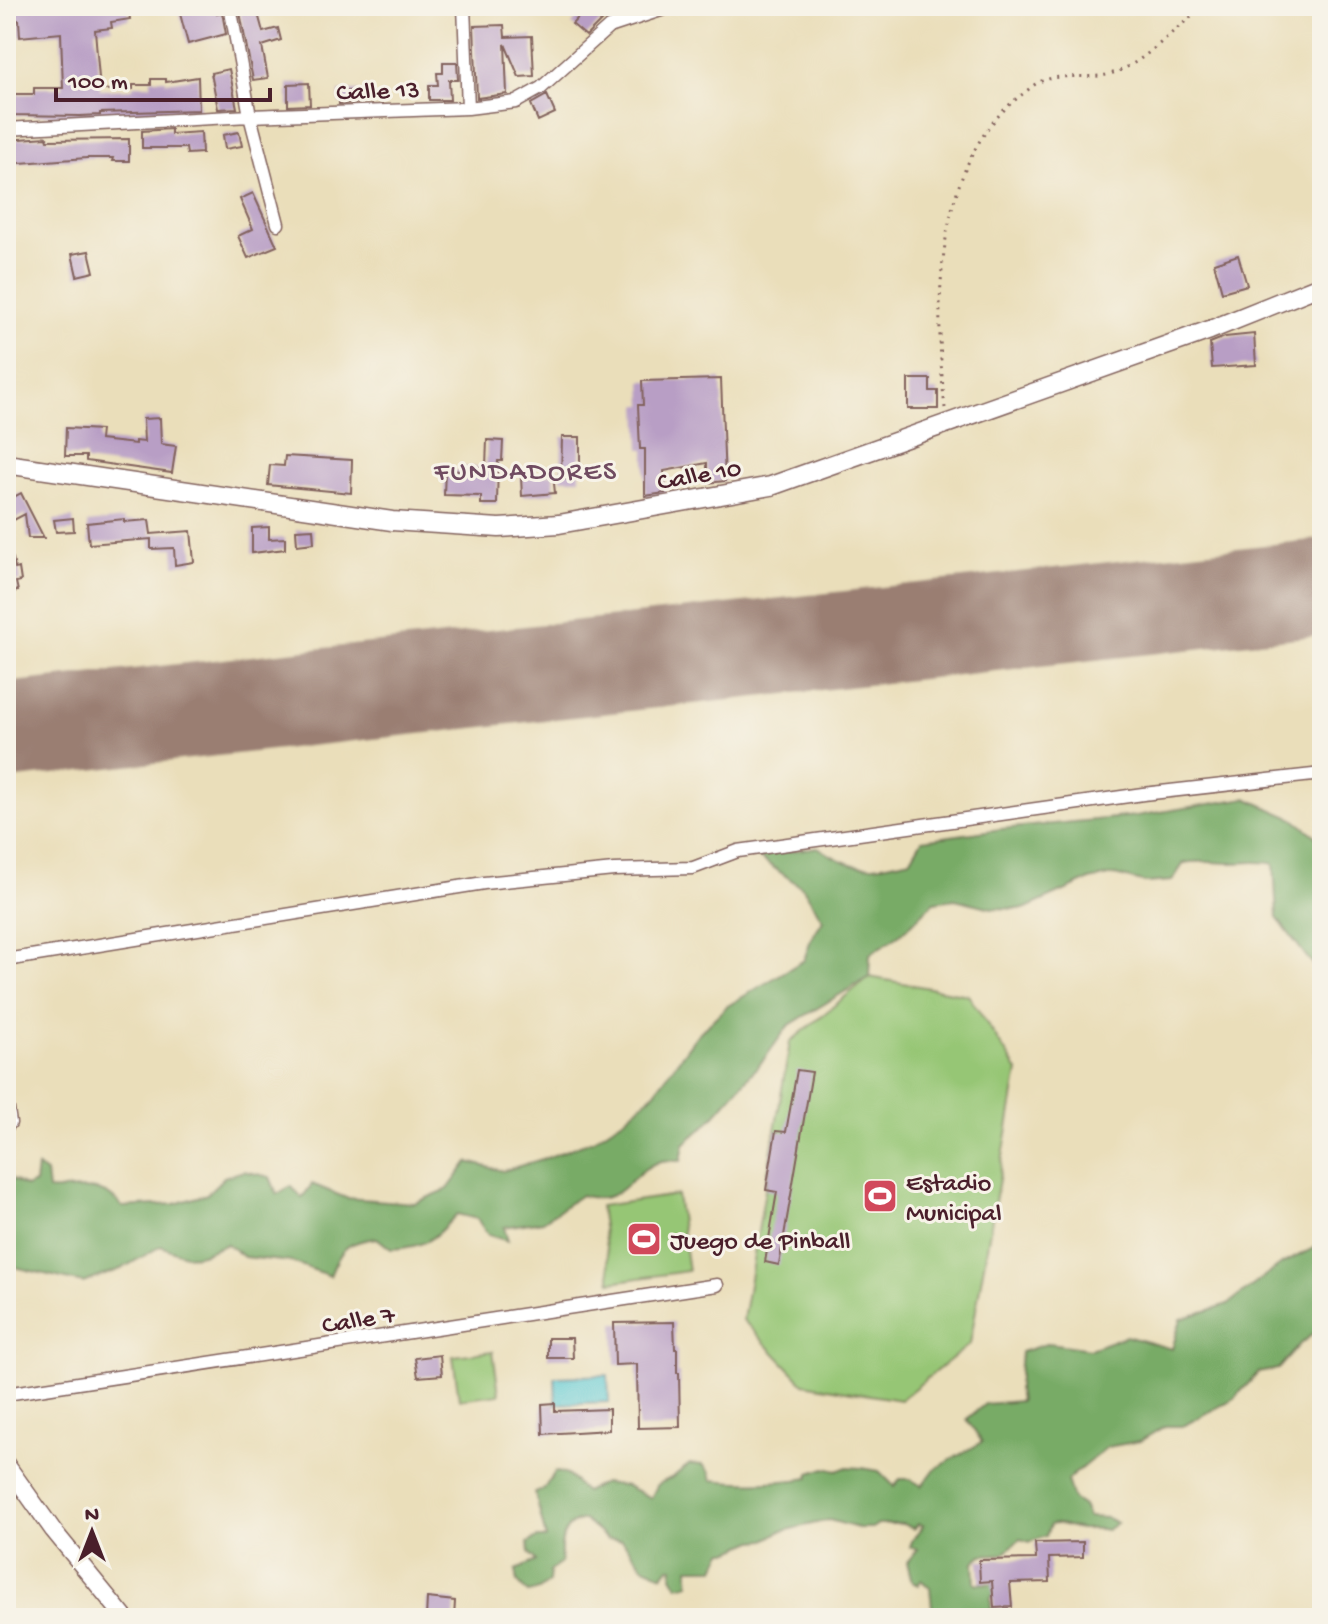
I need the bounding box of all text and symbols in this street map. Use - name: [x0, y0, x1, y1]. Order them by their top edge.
- scale bar: [56, 52, 270, 102]
- text: 100 m: [67, 69, 128, 98]
- street label: Calle 13: [336, 77, 420, 110]
- street label: Calle 10: [655, 455, 744, 500]
- district label: FUNDADORES: [433, 457, 618, 490]
- place label: Estadio Municipal: [906, 1170, 1002, 1231]
- sports icon: Estadio Municipal: [861, 1177, 899, 1215]
- sports icon: Juego de Pinball: [625, 1220, 663, 1258]
- place label: Juego de Pinball: [670, 1228, 851, 1259]
- street label: Calle 7: [320, 1301, 399, 1343]
- north arrow: [52, 1492, 132, 1572]
- text: N: [85, 1503, 99, 1529]

